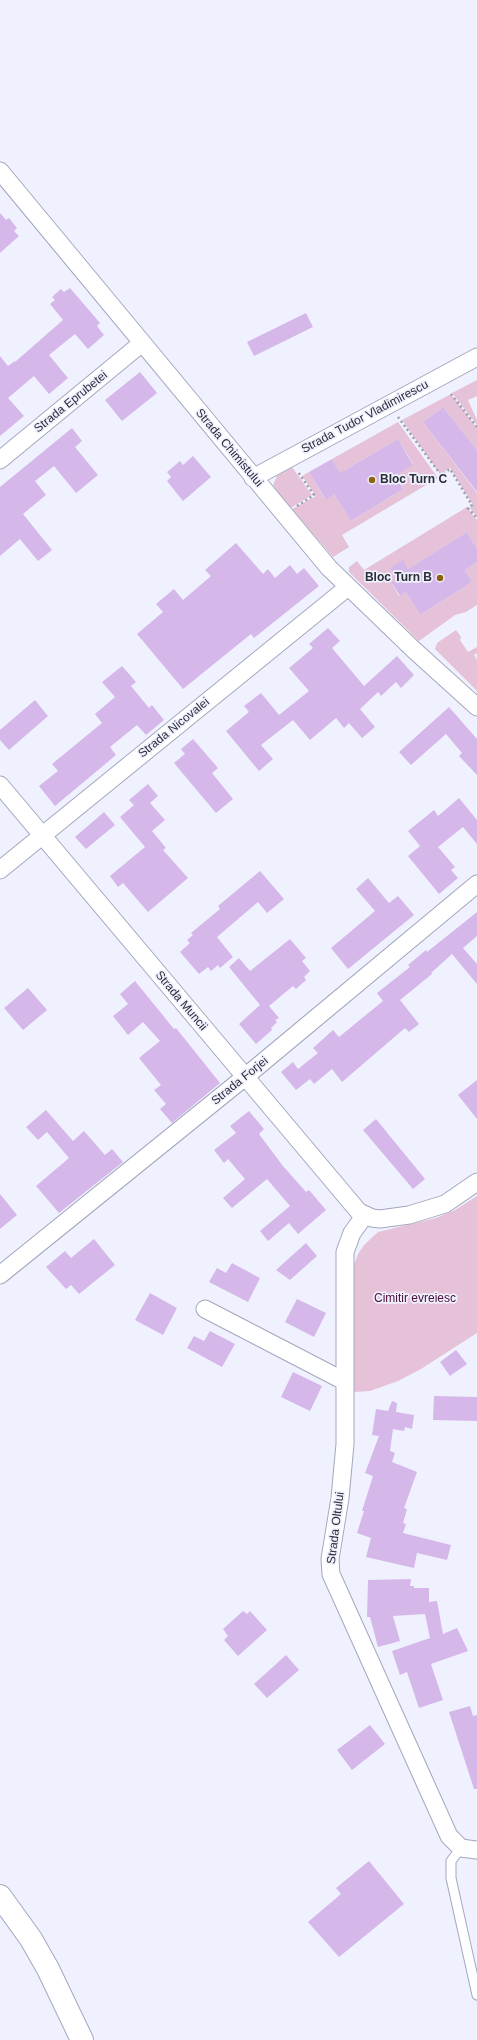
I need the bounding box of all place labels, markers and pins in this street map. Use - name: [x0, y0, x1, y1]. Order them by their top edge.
- place label: Bloc Turn C: [380, 473, 447, 487]
- marker: Bloc Turn C: [367, 475, 377, 485]
- place label: Bloc Turn B: [365, 571, 432, 585]
- marker: Bloc Turn B: [435, 573, 445, 583]

